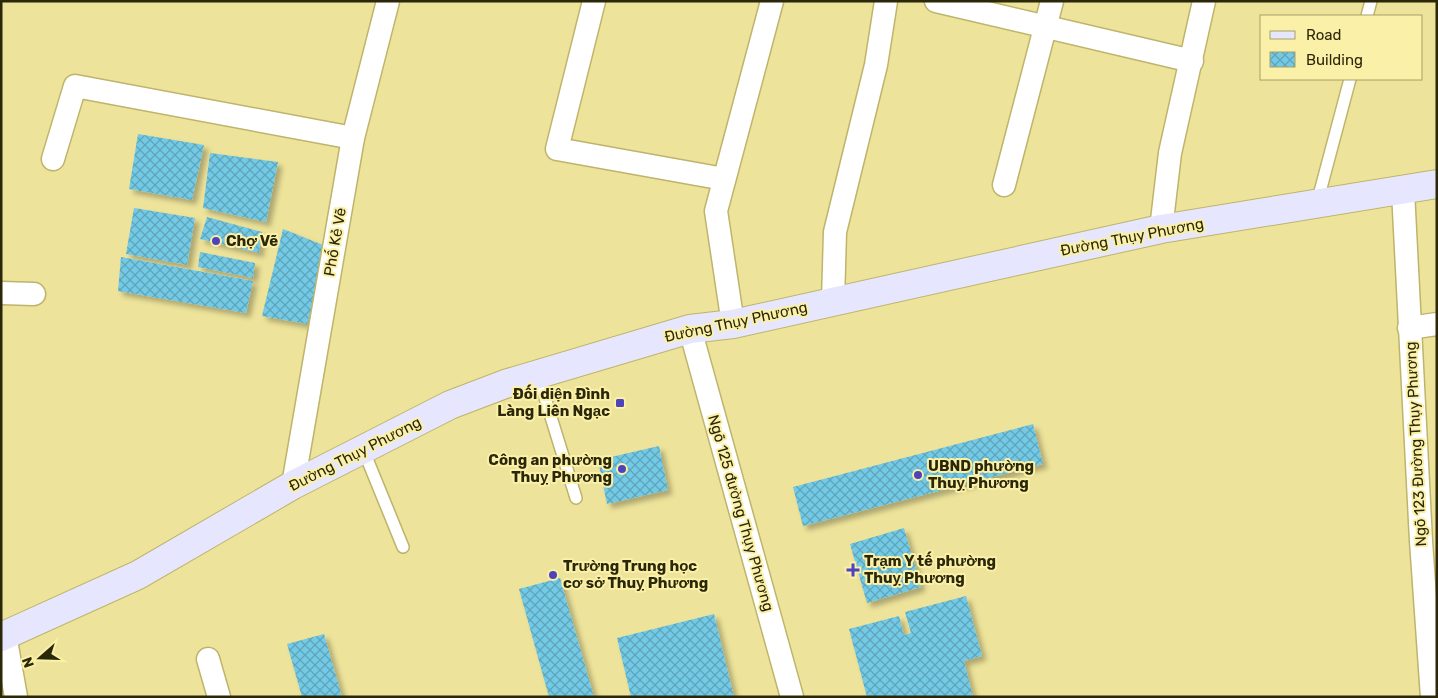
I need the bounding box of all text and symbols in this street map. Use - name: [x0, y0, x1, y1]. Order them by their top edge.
- legend: [1260, 15, 1423, 80]
- text: Road: [1306, 26, 1342, 44]
- text: Building: [1306, 51, 1363, 69]
- street label: Phố Kẻ Vẽ: [320, 206, 350, 278]
- street label: Đường Thụy Phương: [1059, 214, 1205, 260]
- place label: Chợ Vẽ: [226, 232, 278, 250]
- marker: Chợ Vẽ: [210, 235, 222, 247]
- street label: Đường Thụy Phương: [663, 298, 809, 346]
- street label: Ngõ 123 Đường Thụy Phương: [1402, 341, 1430, 547]
- place label: Đối diện Đình Làng Liên Ngạc: [497, 384, 610, 420]
- marker: Đối diện Đình Làng Liên Ngạc: [614, 397, 626, 409]
- street label: Đường Thụy Phương: [286, 413, 424, 495]
- street label: Ngõ 125 đường Thụy Phương: [704, 413, 778, 613]
- place label: Công an phường Thuỵ Phương: [488, 451, 612, 486]
- place label: UBND phường Thuỵ Phương: [928, 457, 1034, 492]
- marker: Công an phường Thuỵ Phương: [616, 463, 628, 475]
- marker: UBND phường Thuỵ Phương: [912, 469, 924, 481]
- place label: Trạm Y tế phường Thuỵ Phương: [864, 551, 996, 587]
- place label: Trường Trung học cơ sở Thuỵ Phương: [563, 557, 708, 592]
- marker: Trạm Y tế phường Thuỵ Phương: [846, 563, 860, 577]
- marker: Trường Trung học cơ sở Thuỵ Phương: [547, 569, 559, 581]
- north arrow: [15, 633, 65, 683]
- text: N: [19, 655, 38, 670]

